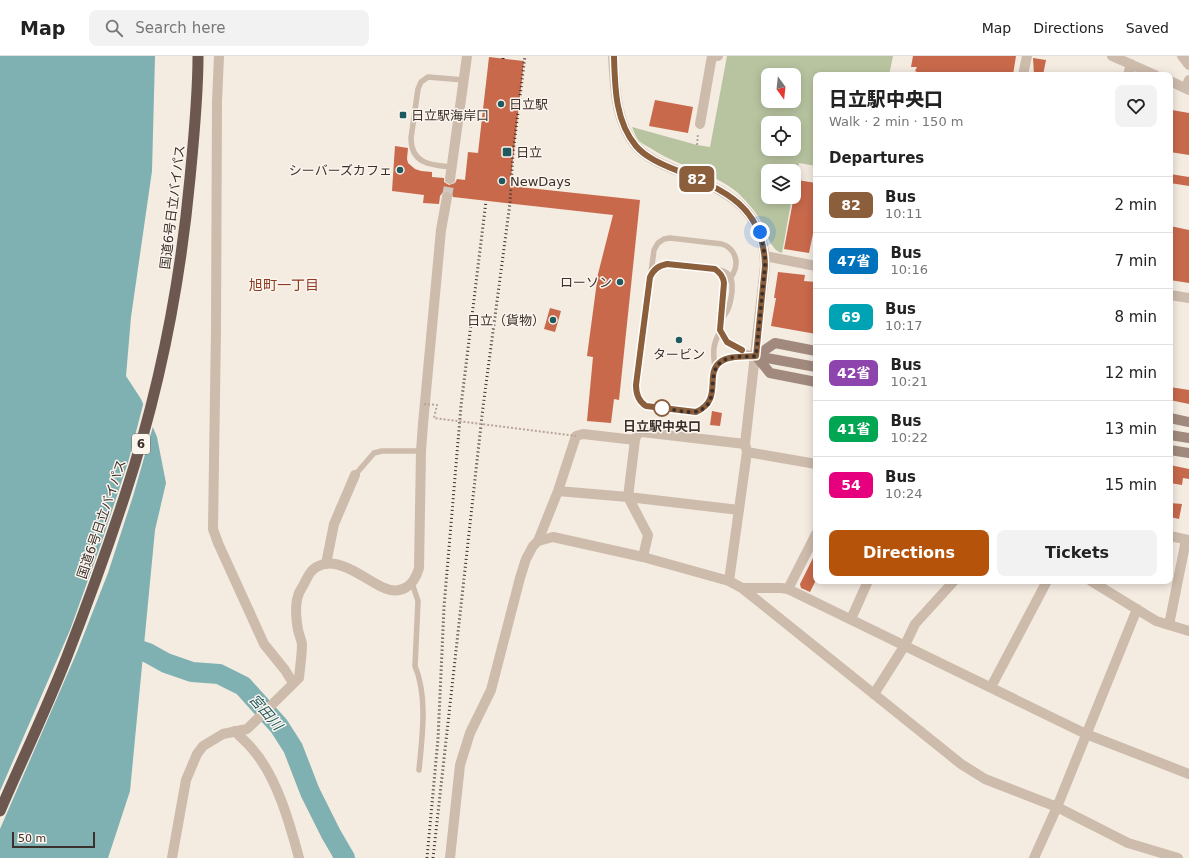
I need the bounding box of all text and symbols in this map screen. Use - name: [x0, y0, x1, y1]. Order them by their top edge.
- search box: [89, 10, 369, 46]
- text: Map: [20, 17, 65, 39]
- icon: search: [103, 17, 125, 39]
- text: Search here: [135, 19, 225, 37]
- text: Map: [982, 20, 1011, 36]
- text: Directions: [1033, 20, 1104, 36]
- text: Saved: [1126, 20, 1169, 36]
- north arrow: [761, 68, 801, 108]
- map controls: [761, 68, 801, 204]
- button: heart: [1115, 85, 1157, 127]
- text: 日立駅中央口: [829, 88, 943, 110]
- place label: 日立駅: [509, 97, 548, 112]
- marker: 日立駅: [496, 99, 506, 109]
- place label: 日立駅海岸口: [411, 108, 489, 123]
- marker: 日立駅海岸口: [398, 110, 408, 120]
- text: Walk · 2 min · 150 m: [829, 114, 963, 129]
- button: locate: [761, 116, 801, 156]
- street label: 国道6号日立バイパス: [157, 144, 188, 270]
- place label: 日立: [516, 145, 542, 160]
- marker: 日立: [501, 146, 513, 158]
- text: Departures: [829, 149, 924, 167]
- place label: シーバーズカフェ: [289, 163, 392, 178]
- button: layers: [761, 164, 801, 204]
- marker: シーバーズカフェ: [395, 165, 405, 175]
- line badge: 82: [679, 166, 715, 192]
- text: 82: [687, 171, 707, 187]
- place label: NewDays: [510, 174, 571, 189]
- marker: NewDays: [497, 176, 507, 186]
- text: Bus: [885, 188, 916, 206]
- text: 2 min: [1114, 196, 1157, 214]
- text: 82: [841, 197, 861, 213]
- text: 10:11: [885, 206, 922, 221]
- your location: [750, 222, 770, 242]
- text: Bus: [890, 244, 922, 262]
- text: 7 min: [1114, 252, 1157, 270]
- text: 47省: [837, 253, 870, 269]
- text: 10:16: [890, 262, 928, 277]
- place label: ローソン: [560, 275, 612, 290]
- district label: 旭町一丁目: [249, 277, 319, 293]
- marker: ローソン: [615, 277, 625, 287]
- text: Bus: [885, 300, 916, 318]
- text: 8 min: [1114, 308, 1157, 326]
- text: 69: [841, 309, 861, 325]
- place label: 日立（貨物）: [467, 313, 545, 328]
- marker: 日立（貨物）: [548, 315, 558, 325]
- text: 10:17: [885, 318, 922, 333]
- marker: タービン: [674, 335, 684, 345]
- place label: タービン: [653, 347, 705, 362]
- text: Bus: [890, 356, 922, 374]
- text: 12 min: [1105, 364, 1157, 382]
- text: 42省: [837, 365, 870, 381]
- text: 10:21: [890, 374, 928, 389]
- marker: 日立駅中央口: [653, 399, 671, 417]
- text: Bus: [890, 412, 922, 430]
- place label: 日立駅中央口: [623, 419, 701, 434]
- text: 13 min: [1105, 420, 1157, 438]
- text: 41省: [837, 421, 870, 437]
- text: 10:22: [890, 430, 928, 445]
- road number: 6: [132, 434, 150, 454]
- street label: 国道6号日立バイパス: [74, 458, 129, 581]
- text: Bus: [885, 468, 916, 486]
- text: 15 min: [1105, 476, 1157, 494]
- text: 54: [841, 477, 861, 493]
- text: 10:24: [885, 486, 922, 501]
- button: Directions: [829, 530, 989, 576]
- button: Tickets: [997, 530, 1157, 576]
- water label: 宮田川: [246, 691, 287, 735]
- scale bar: [12, 830, 95, 849]
- text: 50 m: [18, 832, 46, 845]

